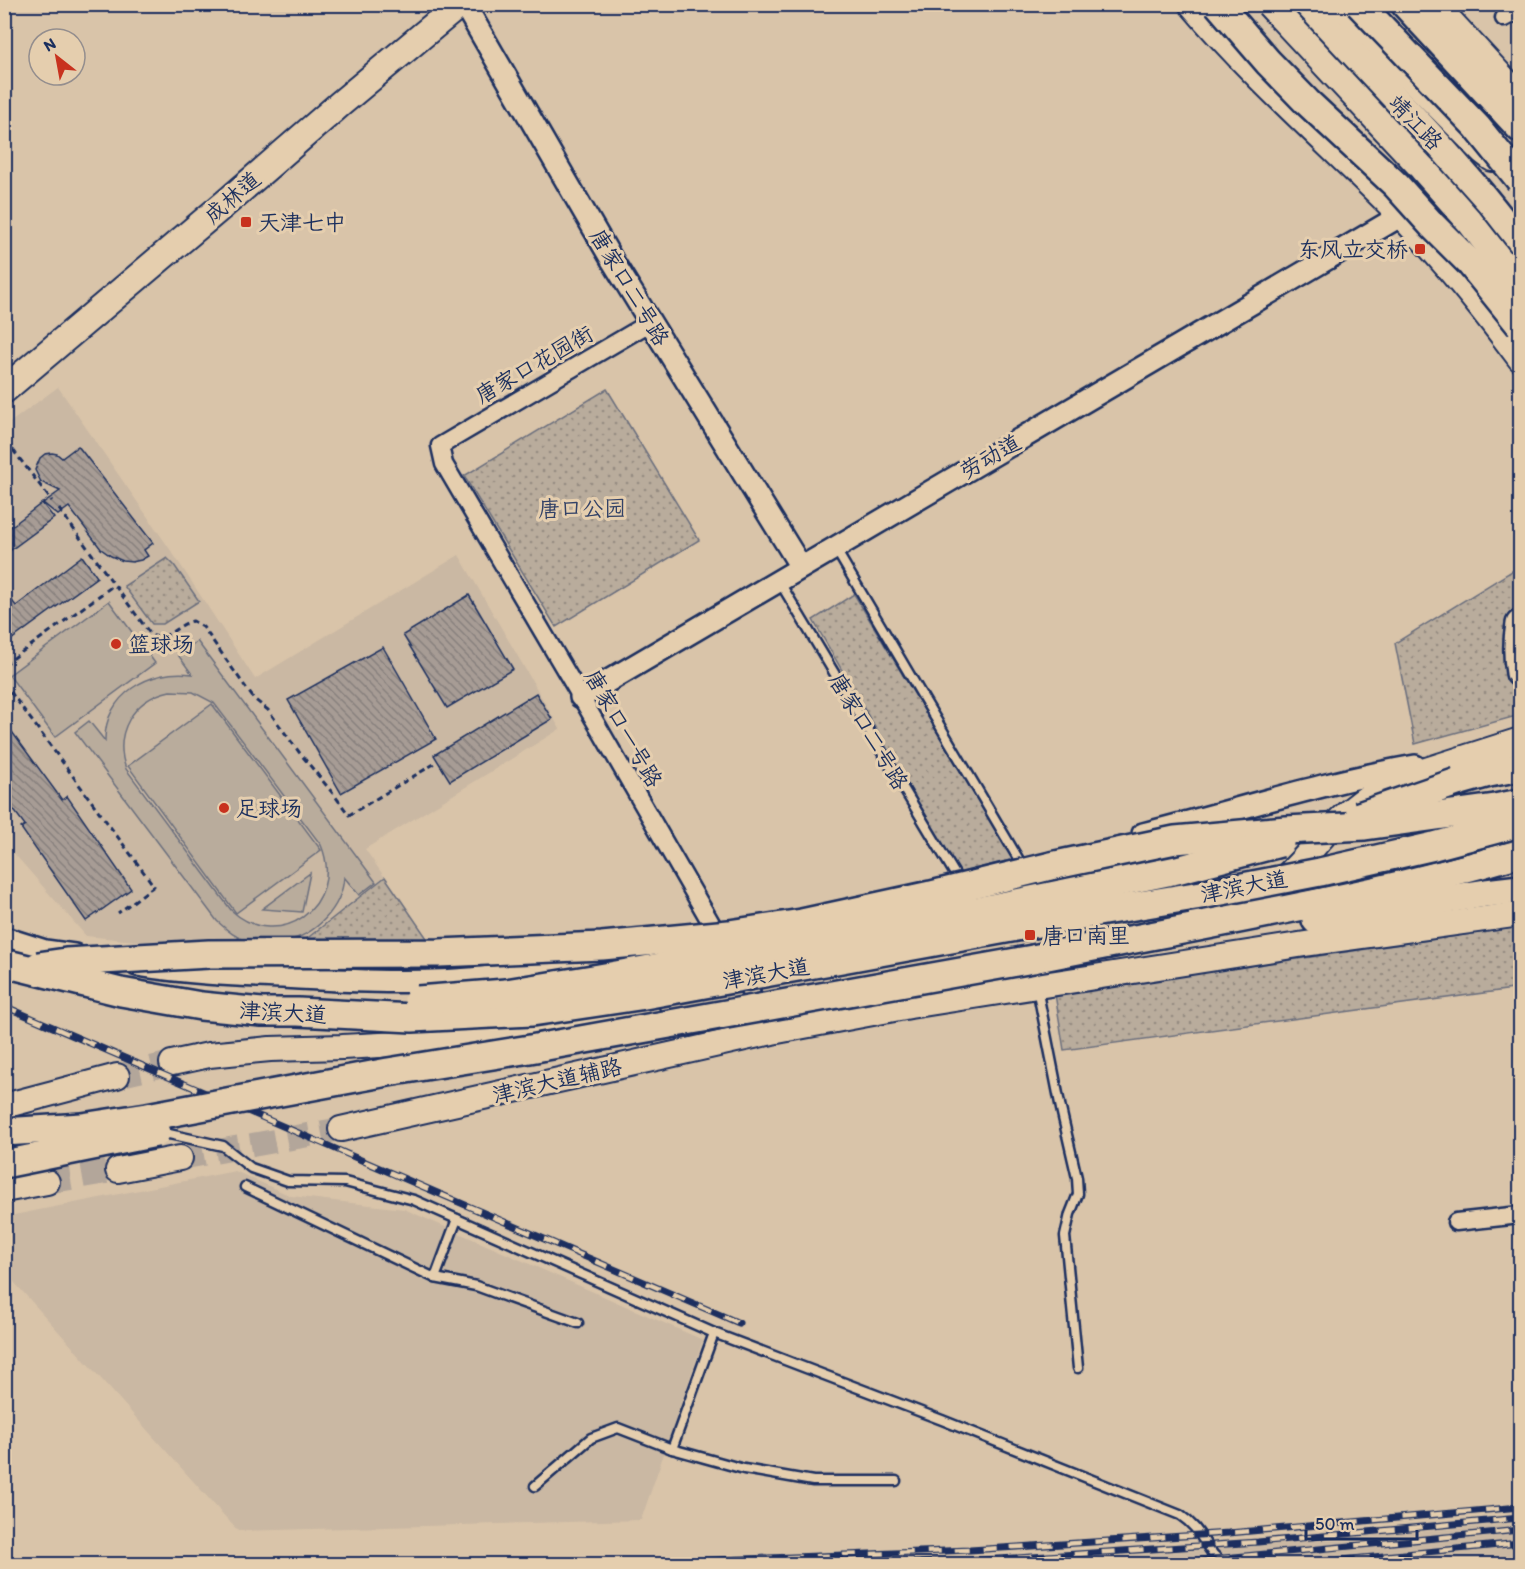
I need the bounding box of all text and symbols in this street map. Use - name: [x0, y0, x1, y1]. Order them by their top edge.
- north arrow: [27, 27, 87, 87]
- text: N: [40, 34, 59, 55]
- street label: 靖江路: [1383, 89, 1448, 155]
- street label: 成林道: [199, 166, 266, 229]
- place label: 天津七中: [258, 209, 346, 236]
- marker: 天津七中: [239, 215, 253, 229]
- street label: 唐家口二号路: [584, 224, 675, 351]
- place label: 东风立交桥: [1298, 236, 1408, 263]
- marker: 东风立交桥: [1413, 242, 1427, 256]
- street label: 唐家口花园街: [470, 320, 598, 409]
- street label: 劳动道: [955, 428, 1026, 485]
- park label: 唐口公园: [538, 495, 626, 522]
- place label: 篮球场: [128, 631, 194, 658]
- marker: 篮球场: [109, 637, 123, 651]
- street label: 唐家口一号路: [579, 664, 668, 792]
- street label: 唐家口二号路: [823, 668, 914, 795]
- place label: 足球场: [236, 795, 302, 822]
- marker: 足球场: [217, 801, 231, 815]
- street label: 津滨大道: [1198, 865, 1290, 908]
- place label: 唐口南里: [1042, 922, 1130, 949]
- marker: 唐口南里: [1023, 928, 1037, 942]
- street label: 津滨大道: [720, 953, 812, 994]
- street label: 津滨大道: [238, 997, 328, 1028]
- street label: 津滨大道辅路: [490, 1052, 624, 1108]
- scale bar: [1306, 1503, 1417, 1541]
- text: 50 m: [1315, 1513, 1355, 1535]

